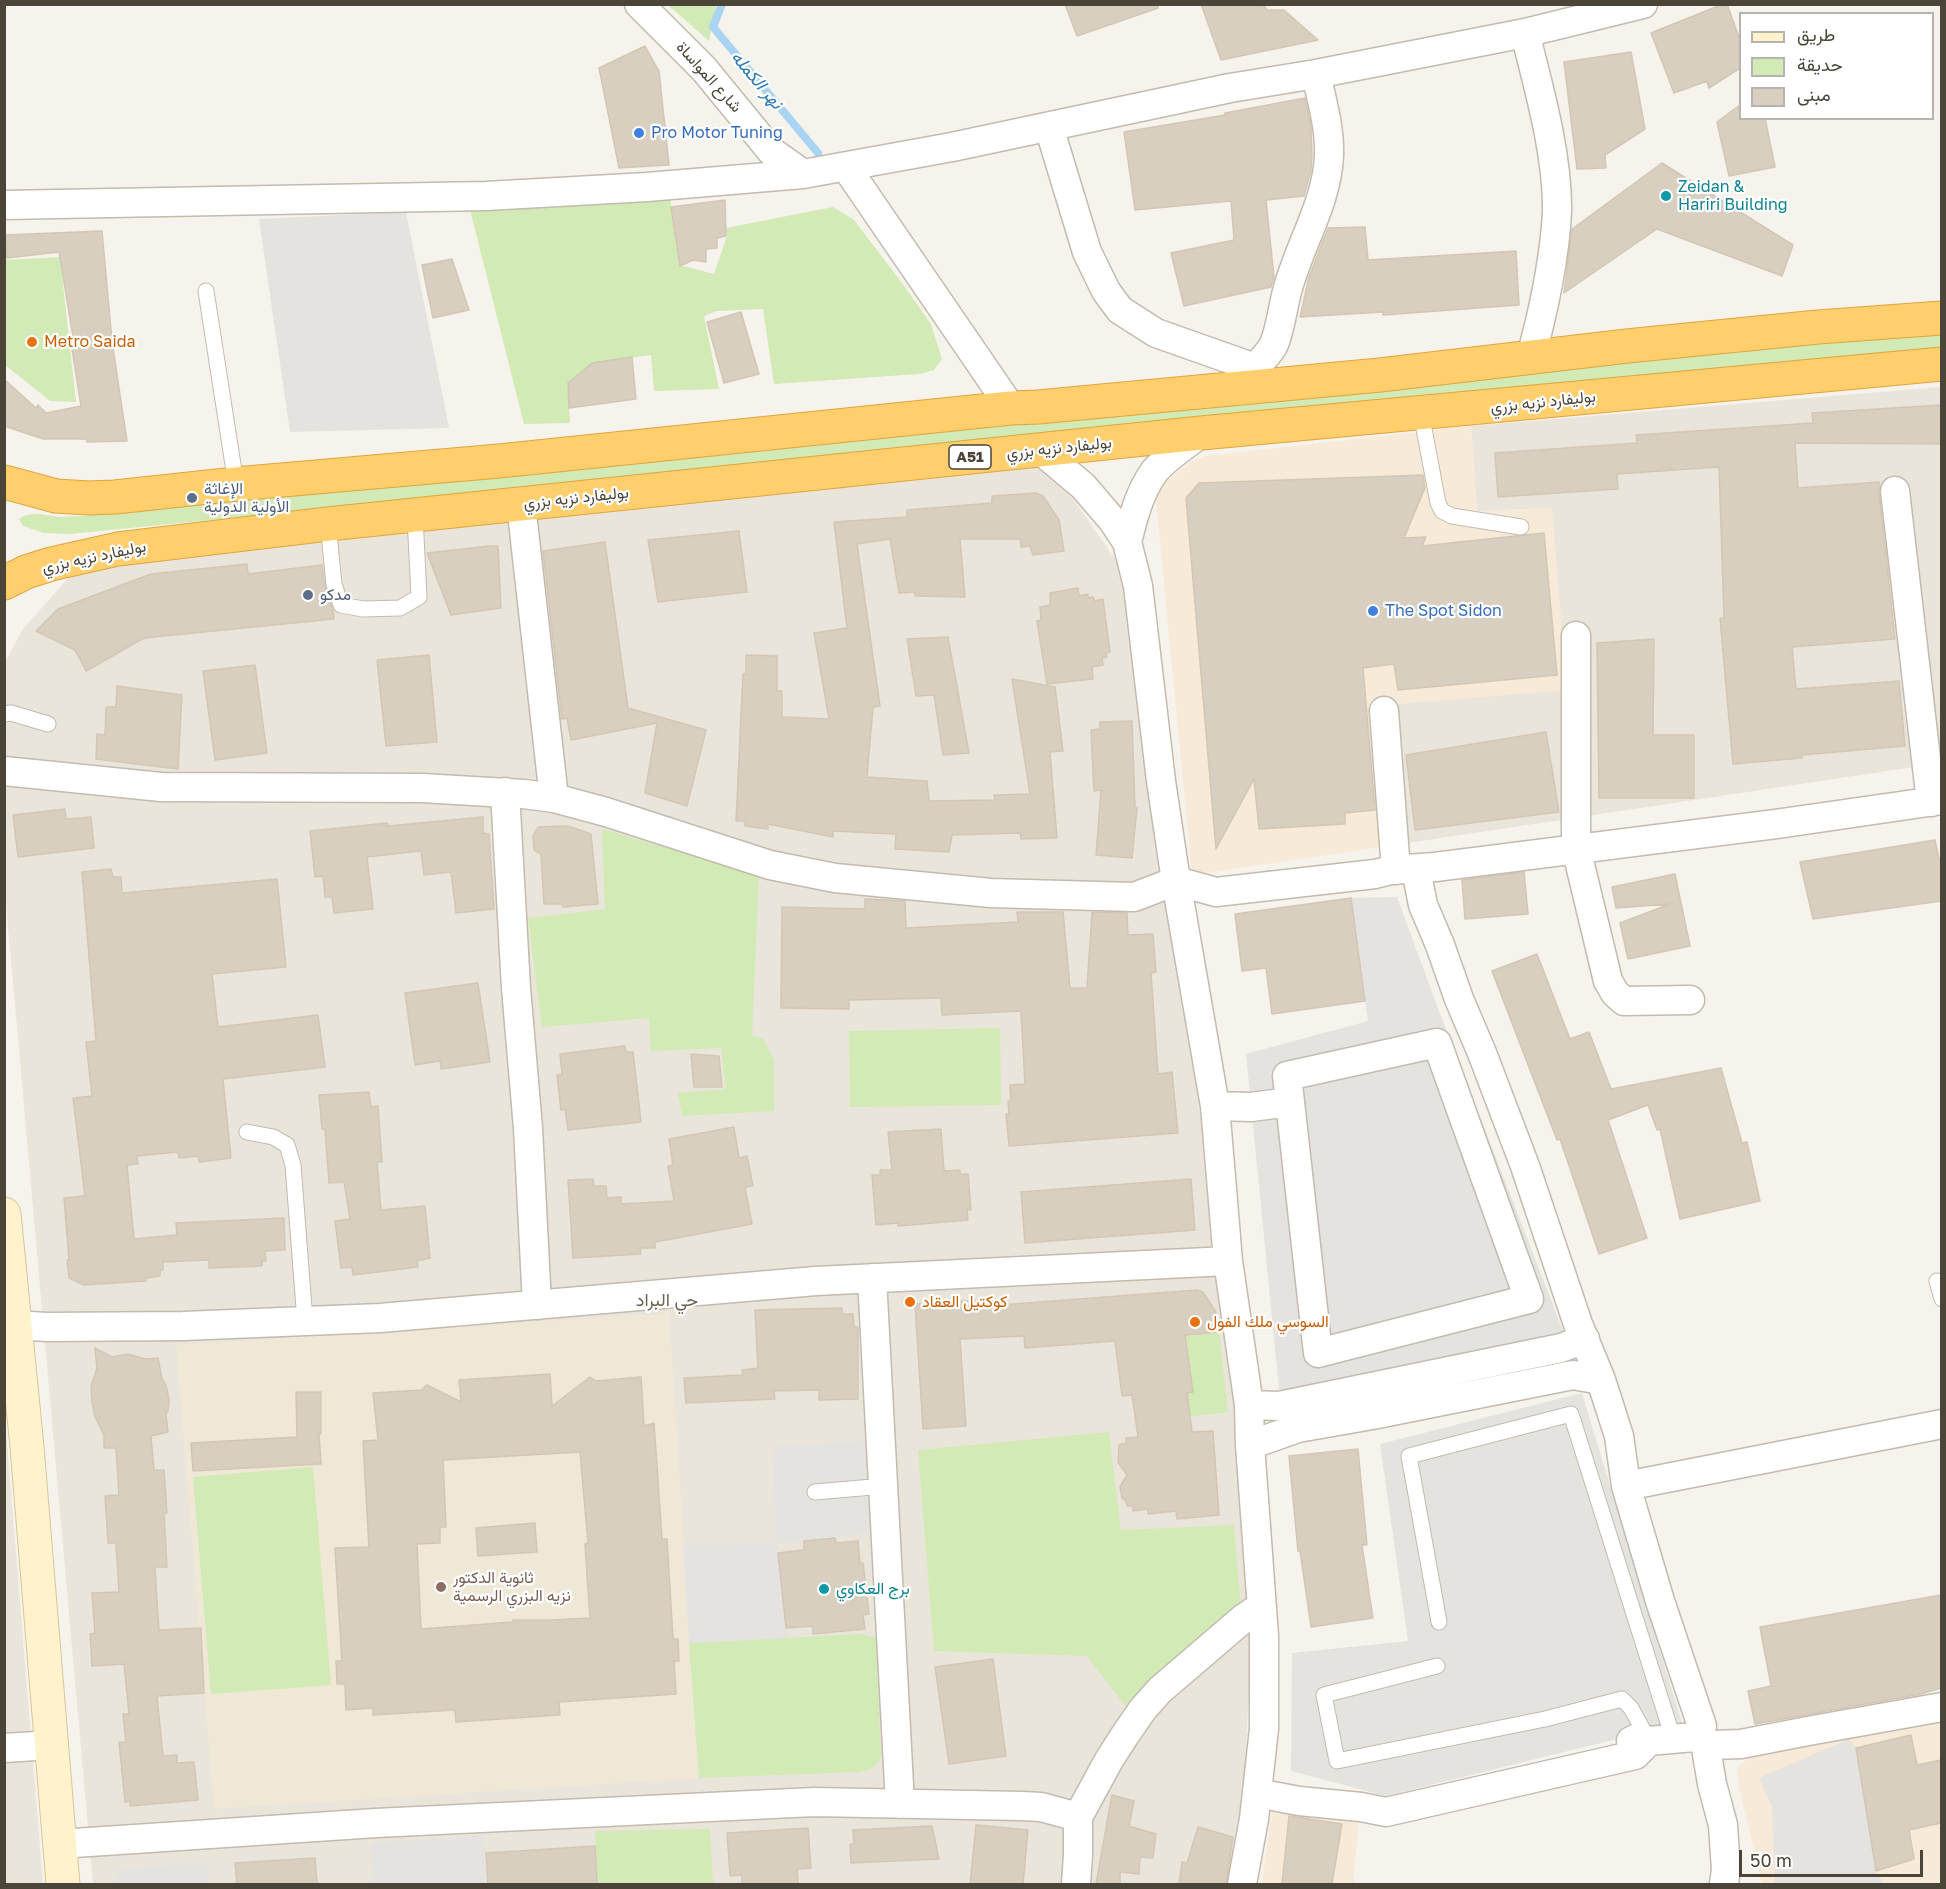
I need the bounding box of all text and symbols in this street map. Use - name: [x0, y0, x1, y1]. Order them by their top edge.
- legend: [1739, 12, 1934, 120]
- text: طريق: [1797, 23, 1835, 45]
- street label: شارع المواساة: [672, 38, 746, 116]
- water label: نهر الكمله: [726, 46, 788, 114]
- text: حديقة: [1797, 53, 1843, 75]
- text: مبنى: [1797, 83, 1831, 105]
- place label: Pro Motor Tuning: [651, 123, 783, 143]
- marker: Pro Motor Tuning: [632, 126, 646, 140]
- place label: Zeidan & Hariri Building: [1678, 177, 1788, 215]
- marker: Zeidan & Hariri Building: [1659, 189, 1673, 203]
- place label: Metro Saida: [44, 332, 136, 352]
- marker: Metro Saida: [25, 335, 39, 349]
- street label: بوليفارد نزيه بزري: [1489, 387, 1597, 417]
- street label: بوليفارد نزيه بزري: [1005, 433, 1113, 463]
- road number: A51: [949, 445, 991, 469]
- place label: الإغاثة الأولية الدولية: [204, 479, 289, 517]
- street label: بوليفارد نزيه بزري: [522, 483, 630, 513]
- marker: الإغاثة الأولية الدولية: [185, 491, 199, 505]
- street label: بوليفارد نزيه بزري: [40, 537, 148, 577]
- place label: مدكو: [320, 585, 351, 605]
- marker: مدكو: [301, 588, 315, 602]
- place label: The Spot Sidon: [1385, 601, 1502, 621]
- marker: The Spot Sidon: [1366, 604, 1380, 618]
- district label: حي البراد: [636, 1289, 698, 1311]
- place label: كوكتيل العقاد: [922, 1292, 1007, 1312]
- marker: كوكتيل العقاد: [903, 1295, 917, 1309]
- place label: السوسي ملك الفول: [1207, 1312, 1329, 1332]
- marker: السوسي ملك الفول: [1188, 1315, 1202, 1329]
- place label: ثانوية الدكتور نزيه البزري الرسمية: [453, 1568, 571, 1606]
- place label: برج العكاوي: [836, 1579, 910, 1599]
- marker: ثانوية الدكتور نزيه البزري الرسمية: [434, 1580, 448, 1594]
- marker: برج العكاوي: [817, 1582, 831, 1596]
- scale bar: [1742, 1838, 1926, 1876]
- text: 50 m: [1750, 1849, 1792, 1871]

